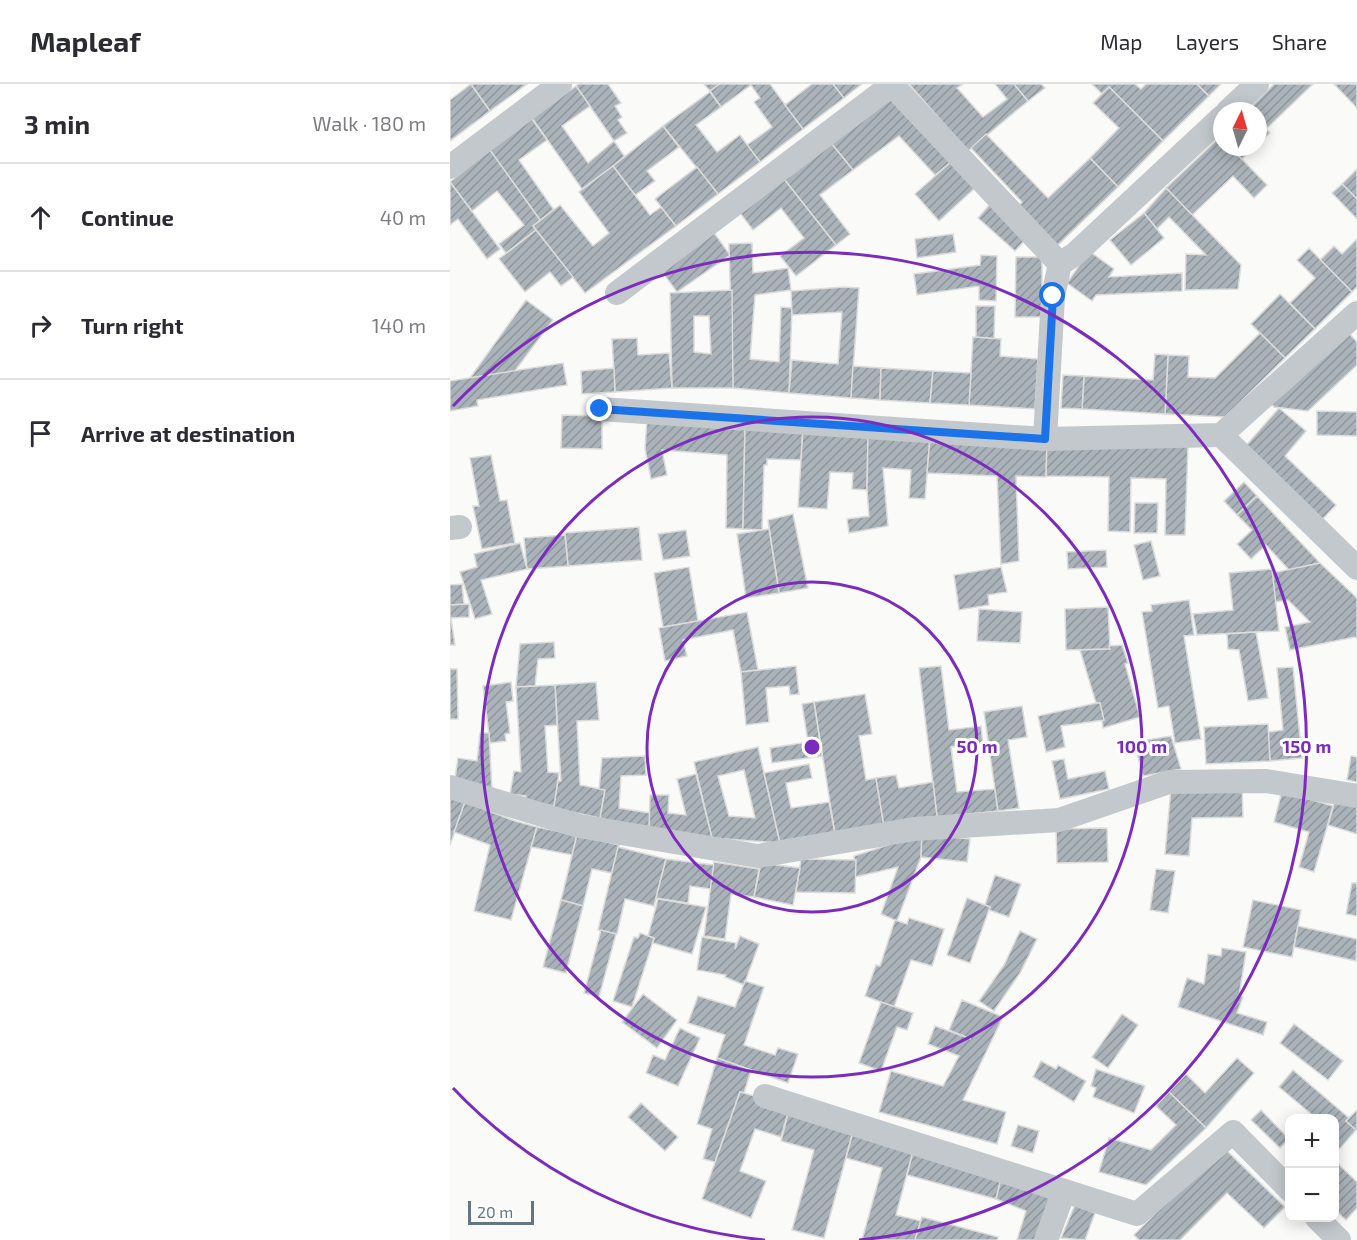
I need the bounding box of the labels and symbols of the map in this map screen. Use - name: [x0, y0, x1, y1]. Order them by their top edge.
- north arrow: [1213, 102, 1267, 156]
- route start: [1039, 282, 1065, 308]
- route end: [586, 395, 612, 421]
- text: 50 m: [956, 735, 998, 757]
- text: 100 m: [1117, 735, 1167, 757]
- text: 150 m: [1283, 735, 1331, 757]
- centre of rings: [802, 737, 822, 757]
- scale bar: [468, 1198, 534, 1226]

